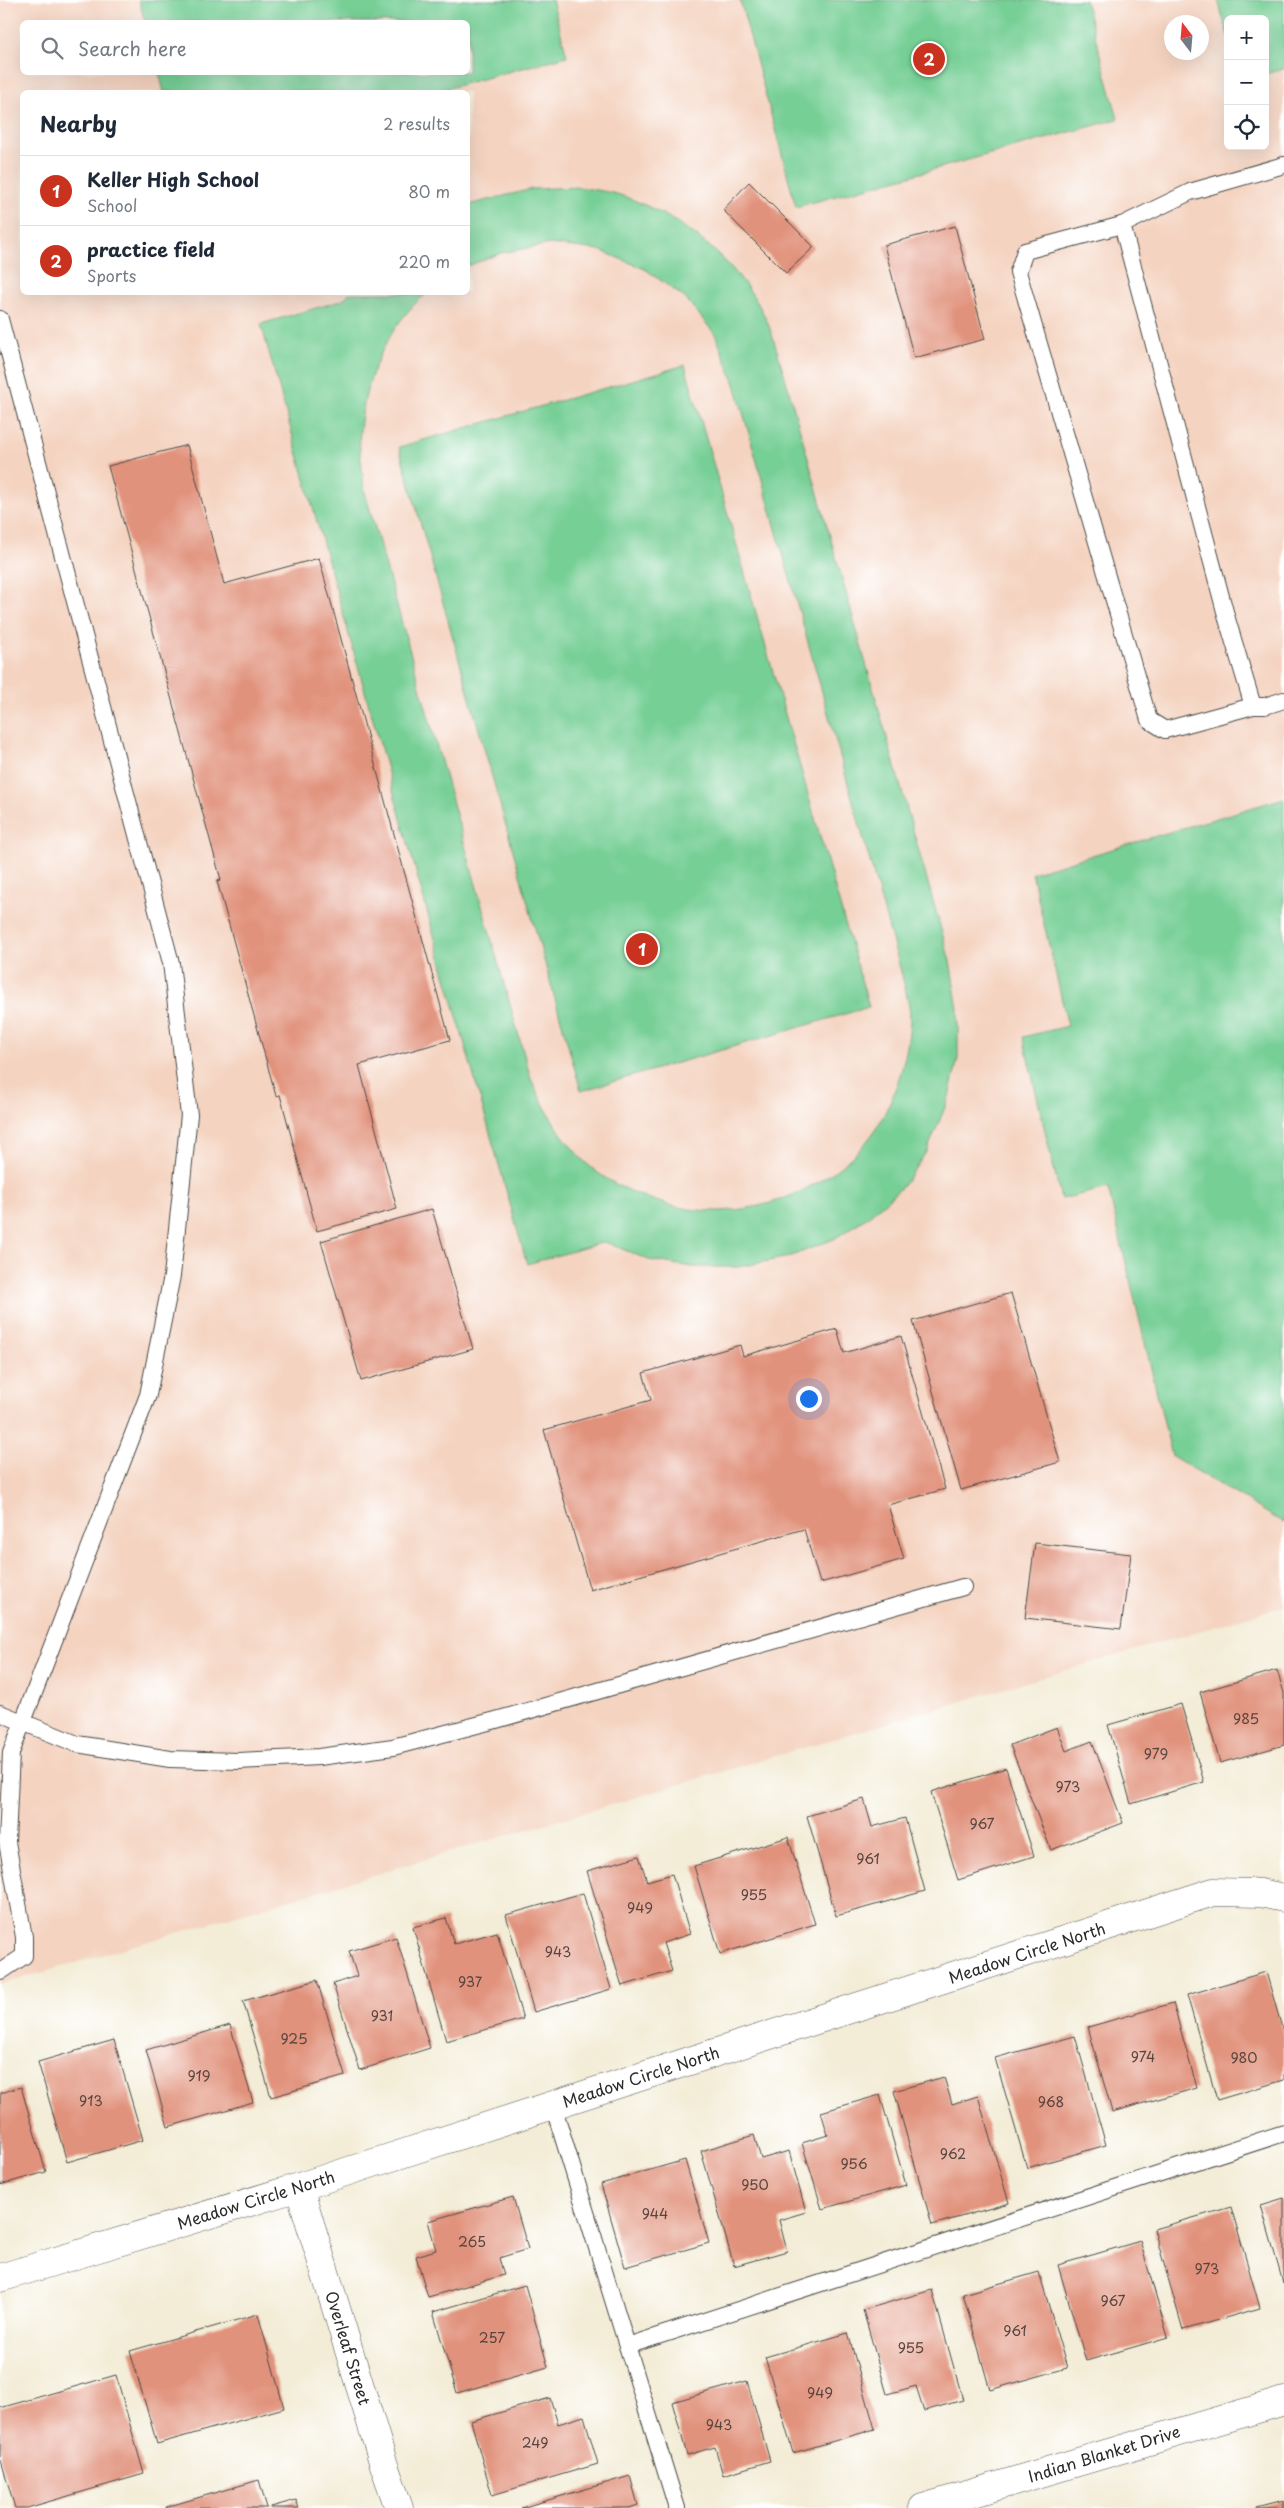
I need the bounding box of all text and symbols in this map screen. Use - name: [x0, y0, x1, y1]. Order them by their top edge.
- north arrow: [1164, 15, 1209, 60]
- map controls: [1224, 15, 1269, 150]
- button: +: [1224, 15, 1269, 60]
- search box: [20, 20, 470, 75]
- icon: search: [38, 34, 66, 62]
- text: Search here: [78, 34, 187, 62]
- pin: 2: [913, 40, 945, 78]
- button: −: [1224, 60, 1269, 105]
- button: locate: [1224, 105, 1269, 150]
- text: Nearby: [40, 107, 117, 139]
- text: 2 results: [383, 111, 450, 135]
- text: Keller High School: [87, 165, 259, 193]
- text: 1: [52, 179, 60, 203]
- text: 80 m: [408, 179, 450, 203]
- text: School: [87, 193, 137, 217]
- text: practice field: [87, 235, 215, 263]
- text: 2: [50, 249, 62, 273]
- text: 220 m: [399, 249, 450, 273]
- text: Sports: [87, 263, 136, 287]
- pin: 1: [626, 930, 658, 968]
- your location: [796, 1386, 822, 1412]
- house number: 985: [1233, 1708, 1259, 1729]
- house number: 979: [1144, 1743, 1168, 1764]
- house number: 973: [1056, 1776, 1080, 1797]
- house number: 967: [969, 1813, 995, 1834]
- house number: 961: [856, 1848, 880, 1869]
- house number: 955: [741, 1884, 767, 1905]
- house number: 949: [627, 1897, 653, 1918]
- street label: Meadow Circle North: [945, 1915, 1108, 1989]
- house number: 943: [545, 1941, 571, 1962]
- house number: 937: [458, 1971, 483, 1992]
- house number: 931: [371, 2005, 393, 2026]
- house number: 925: [281, 2028, 307, 2049]
- street label: Meadow Circle North: [559, 2039, 722, 2113]
- house number: 974: [1131, 2046, 1155, 2067]
- house number: 980: [1230, 2047, 1258, 2068]
- house number: 919: [187, 2065, 211, 2086]
- house number: 913: [79, 2090, 103, 2111]
- house number: 968: [1038, 2091, 1064, 2112]
- house number: 962: [940, 2143, 966, 2164]
- house number: 956: [841, 2153, 868, 2174]
- street label: Meadow Circle North: [174, 2164, 337, 2234]
- house number: 950: [741, 2174, 769, 2195]
- house number: 944: [642, 2203, 668, 2224]
- house number: 265: [458, 2231, 486, 2252]
- house number: 973: [1195, 2258, 1219, 2279]
- street label: Overleaf Street: [320, 2288, 378, 2408]
- house number: 967: [1100, 2290, 1126, 2311]
- house number: 961: [1003, 2320, 1027, 2341]
- house number: 257: [479, 2327, 505, 2348]
- house number: 955: [898, 2337, 924, 2358]
- house number: 949: [807, 2382, 833, 2403]
- house number: 943: [706, 2414, 732, 2435]
- street label: Indian Blanket Drive: [1025, 2418, 1183, 2488]
- house number: 249: [522, 2432, 548, 2453]

